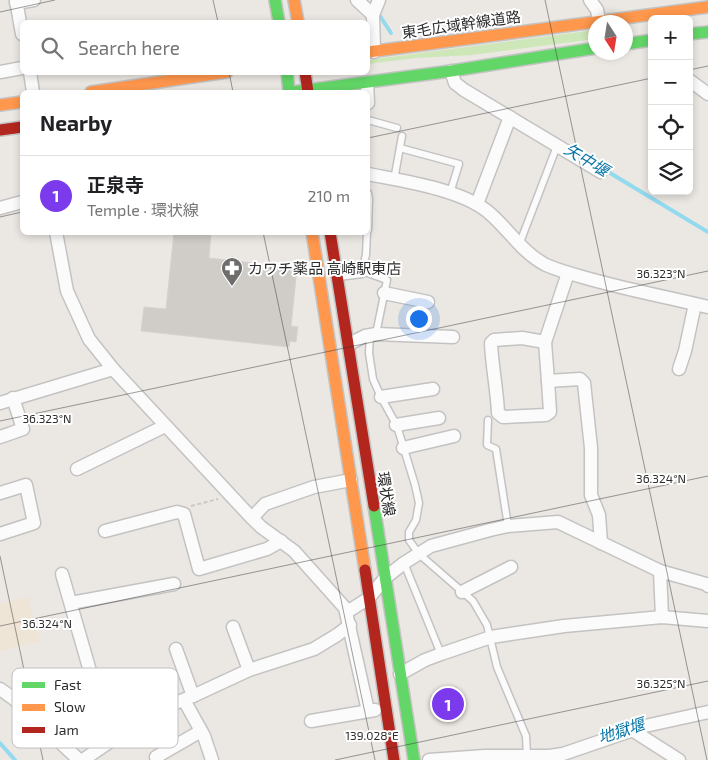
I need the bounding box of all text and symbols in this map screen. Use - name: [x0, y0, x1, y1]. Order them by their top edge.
- street label: 東毛広域幹線道路: [400, 7, 522, 41]
- north arrow: [588, 15, 633, 60]
- map controls: [648, 15, 693, 195]
- button: +: [648, 15, 693, 60]
- search box: [20, 20, 370, 75]
- icon: search: [38, 34, 66, 62]
- text: Search here: [78, 36, 180, 59]
- button: −: [648, 60, 693, 105]
- button: locate: [648, 105, 693, 150]
- text: Nearby: [40, 110, 112, 135]
- water label: 矢中堰: [562, 138, 615, 181]
- button: layers: [648, 150, 693, 195]
- text: 正泉寺: [87, 173, 144, 196]
- text: 1: [53, 186, 59, 205]
- text: 210 m: [307, 186, 350, 205]
- text: Temple · 環状線: [87, 200, 199, 219]
- pharmacy icon: カワチ薬品 高崎駅東店: [220, 256, 244, 287]
- place label: カワチ薬品 高崎駅東店: [248, 259, 401, 277]
- text: 36.323°N: [636, 266, 686, 280]
- your location: [406, 306, 432, 332]
- text: 36.323°N: [22, 411, 72, 425]
- street label: 環状線: [375, 470, 399, 518]
- text: 36.324°N: [636, 471, 686, 485]
- text: 36.324°N: [22, 616, 72, 630]
- legend: [12, 668, 178, 748]
- text: Fast: [54, 676, 81, 693]
- text: 36.325°N: [637, 676, 685, 690]
- pin: 1: [432, 685, 464, 723]
- text: Slow: [54, 698, 86, 715]
- water label: 地獄堰: [595, 713, 650, 746]
- text: Jam: [54, 721, 79, 738]
- text: 139.028°E: [345, 728, 399, 742]

